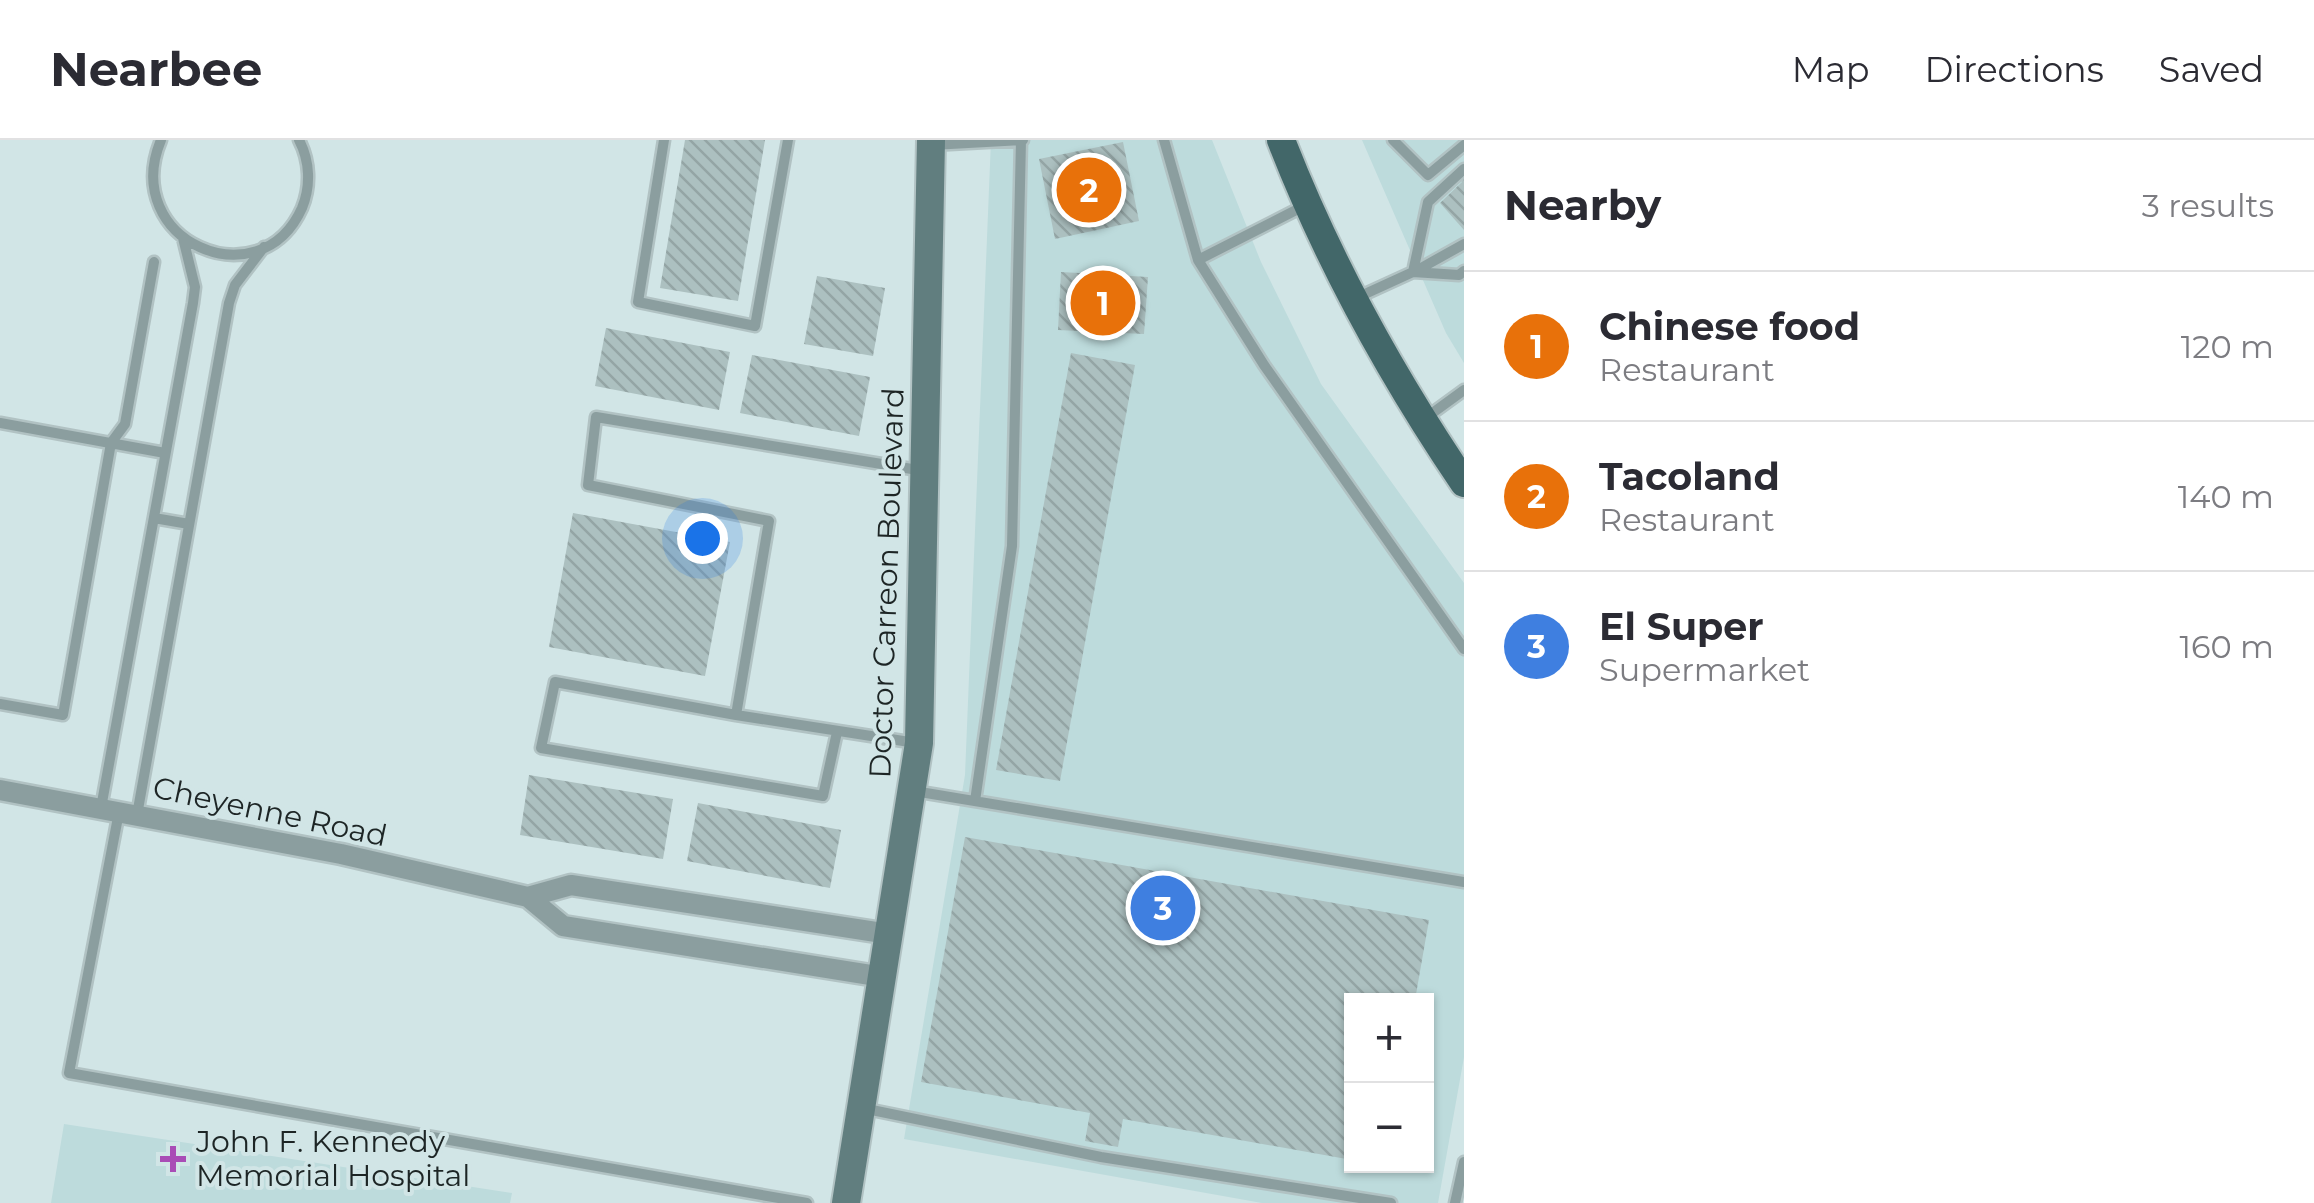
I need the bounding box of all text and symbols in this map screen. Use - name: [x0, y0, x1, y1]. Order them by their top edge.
- text: Nearbee: [50, 40, 262, 98]
- text: Map: [1792, 48, 1870, 91]
- text: Directions: [1925, 48, 2104, 91]
- text: Saved: [2159, 48, 2264, 91]
- pin: 2: [1056, 152, 1122, 228]
- text: Nearby: [1504, 179, 1661, 231]
- text: 3 results: [2142, 186, 2274, 225]
- pin: 1: [1070, 266, 1136, 340]
- text: Chinese food: [1599, 303, 1860, 350]
- text: 1: [1530, 327, 1543, 366]
- text: 120 m: [2181, 327, 2274, 366]
- text: Restaurant: [1599, 350, 1775, 389]
- street label: Doctor Carreon Boulevard: [861, 387, 912, 779]
- text: Tacoland: [1599, 453, 1780, 500]
- text: 2: [1527, 477, 1546, 516]
- text: 140 m: [2178, 477, 2274, 516]
- text: Restaurant: [1599, 500, 1775, 539]
- your location: [677, 513, 728, 564]
- text: El Super: [1599, 603, 1764, 650]
- text: 3: [1527, 627, 1546, 666]
- text: 160 m: [2179, 627, 2274, 666]
- text: Supermarket: [1599, 650, 1810, 689]
- street label: Cheyenne Road: [150, 769, 391, 854]
- pin: 3: [1130, 870, 1196, 946]
- map controls: [1344, 993, 1434, 1173]
- button: +: [1344, 993, 1434, 1083]
- button: −: [1344, 1083, 1434, 1173]
- place label: John F. Kennedy Memorial Hospital: [195, 1123, 470, 1194]
- marker: John F. Kennedy Memorial Hospital: [160, 1146, 186, 1172]

